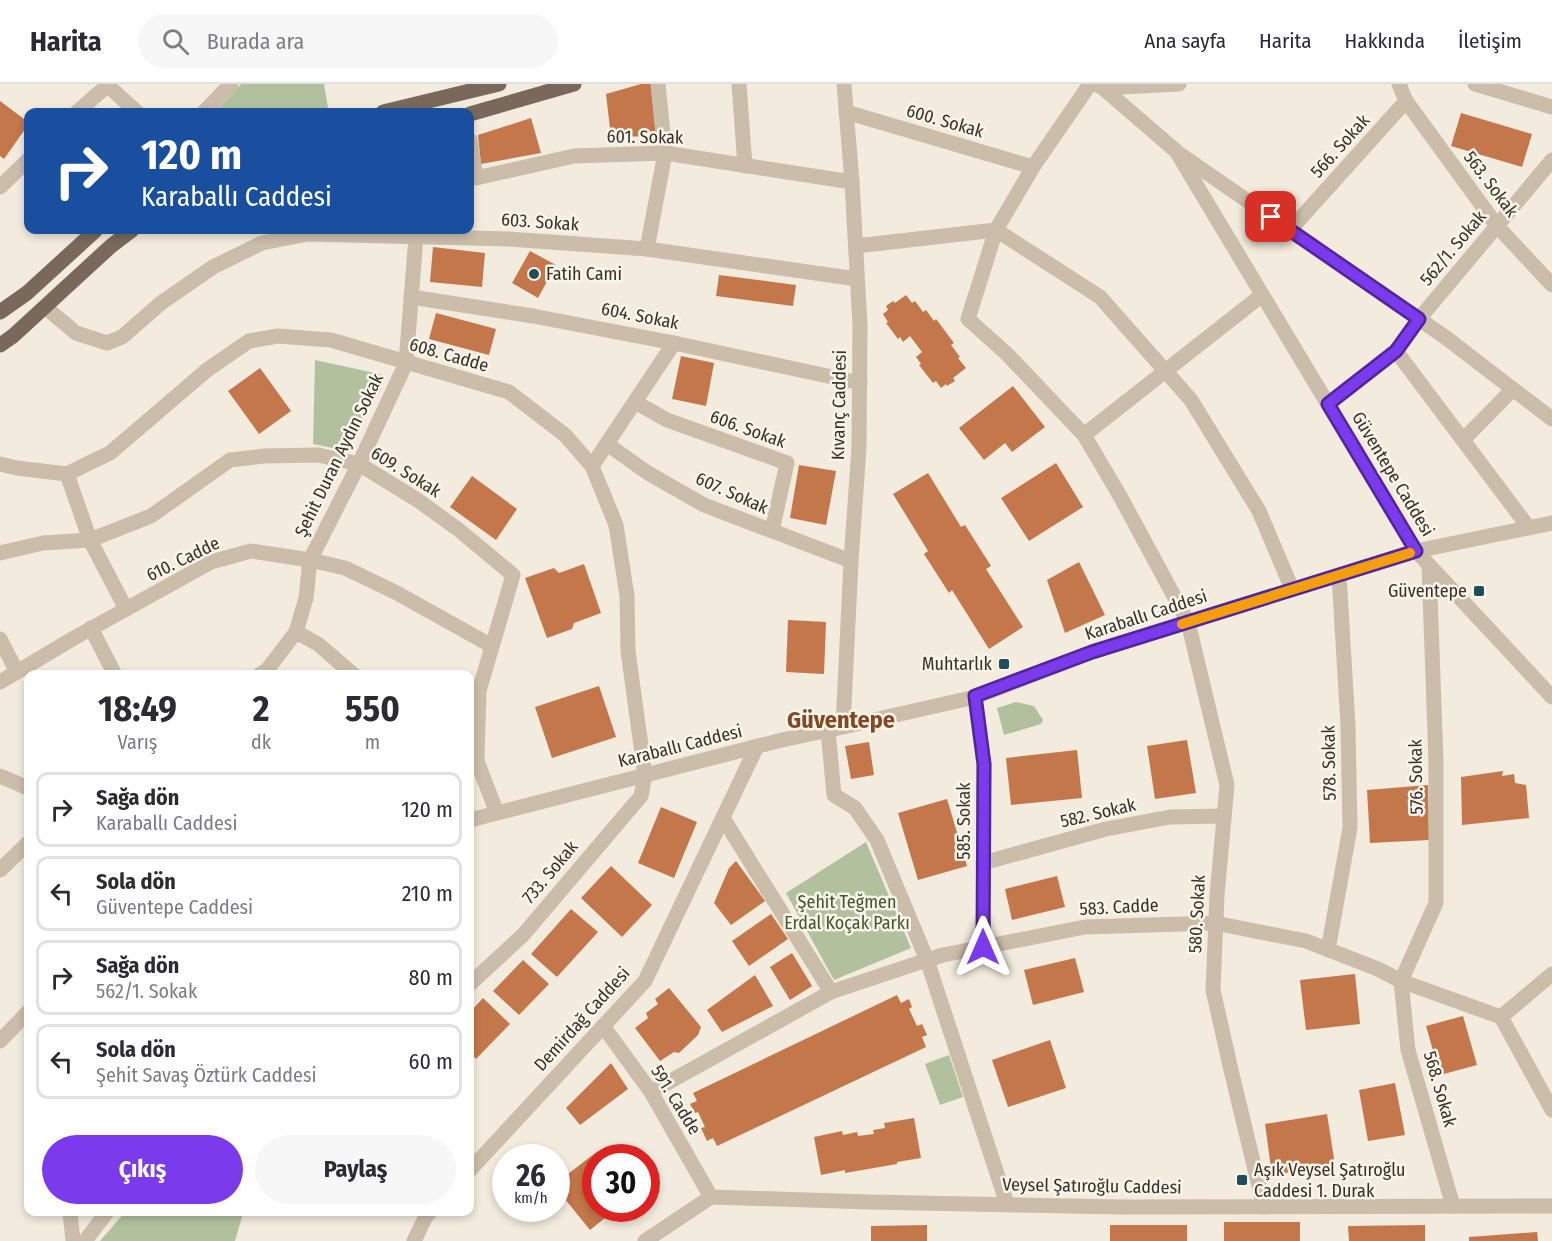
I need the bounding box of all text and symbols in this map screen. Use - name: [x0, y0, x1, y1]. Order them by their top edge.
- search box: [138, 14, 558, 68]
- text: Harita: [30, 25, 102, 58]
- icon: search: [159, 25, 192, 58]
- text: Burada ara: [207, 28, 304, 55]
- text: Ana sayfa: [1144, 28, 1226, 54]
- text: Harita: [1259, 28, 1312, 54]
- text: Hakkında: [1345, 28, 1425, 54]
- text: İletişim: [1458, 28, 1522, 54]
- street label: 600. Sokak: [904, 99, 987, 143]
- street label: 566. Sokak: [1306, 109, 1375, 182]
- street label: 601. Sokak: [606, 125, 684, 149]
- text: 120 m: [141, 130, 242, 180]
- icon: right: [42, 132, 120, 210]
- street label: 563. Sokak: [1459, 147, 1523, 222]
- text: Karaballı Caddesi: [141, 181, 332, 213]
- pin: [1245, 191, 1296, 242]
- icon: arrive: [1254, 200, 1287, 233]
- street label: 562/1. Sokak: [1415, 206, 1491, 290]
- street label: 603. Sokak: [500, 208, 580, 236]
- place label: Fatih Cami: [546, 263, 622, 285]
- marker: Fatih Cami: [527, 267, 541, 281]
- street label: 604. Sokak: [599, 298, 681, 334]
- street label: 608. Cadde: [407, 333, 491, 377]
- street label: Kıvanç Caddesi: [827, 350, 851, 460]
- street label: Şehit Duran Aydın Sokak: [290, 369, 388, 540]
- street label: 606. Sokak: [707, 405, 789, 453]
- street label: Güventepe Caddesi: [1347, 408, 1439, 540]
- street label: 609. Sokak: [367, 442, 446, 502]
- street label: 607. Sokak: [692, 467, 772, 519]
- street label: 610. Cadde: [143, 532, 223, 586]
- place label: Güventepe: [1388, 580, 1467, 602]
- marker: Güventepe: [1472, 584, 1486, 598]
- street label: Karaballı Caddesi: [1082, 585, 1210, 645]
- place label: Muhtarlık: [922, 653, 993, 675]
- marker: Muhtarlık: [997, 657, 1011, 671]
- text: 18:49: [98, 687, 177, 731]
- text: 2: [253, 687, 269, 731]
- text: 550: [345, 687, 400, 731]
- district label: Güventepe: [787, 706, 895, 734]
- street label: Karaballı Caddesi: [616, 720, 744, 772]
- street label: 578. Sokak: [1317, 724, 1341, 801]
- text: Varış: [118, 730, 157, 754]
- text: dk: [251, 730, 271, 754]
- text: m: [365, 730, 380, 754]
- street label: 576. Sokak: [1404, 738, 1428, 815]
- street label: 585. Sokak: [953, 782, 975, 860]
- text: Sağa dön: [96, 784, 179, 811]
- icon: right: [45, 793, 78, 826]
- street label: 582. Sokak: [1058, 794, 1139, 832]
- text: 120 m: [401, 796, 453, 823]
- text: Karaballı Caddesi: [96, 811, 237, 835]
- street label: 733. Sokak: [517, 836, 583, 908]
- text: Sola dön: [96, 868, 176, 895]
- street label: 580. Sokak: [1184, 874, 1210, 954]
- icon: left: [45, 877, 78, 910]
- text: 210 m: [402, 880, 453, 907]
- park label: Şehit Teğmen Erdal Koçak Parkı: [784, 891, 910, 934]
- street label: 583. Cadde: [1079, 894, 1159, 920]
- text: Güventepe Caddesi: [96, 895, 253, 919]
- position arrow: [951, 915, 1015, 979]
- text: Sağa dön: [96, 952, 179, 979]
- icon: right: [45, 961, 78, 994]
- street label: Demirdağ Caddesi: [529, 962, 635, 1076]
- text: 80 m: [408, 964, 453, 991]
- text: 562/1. Sokak: [96, 979, 197, 1003]
- text: Sola dön: [96, 1036, 176, 1063]
- icon: left: [45, 1045, 78, 1078]
- text: 60 m: [409, 1048, 453, 1075]
- street label: 568. Sokak: [1419, 1048, 1461, 1130]
- street label: 591. Cadde: [646, 1061, 706, 1139]
- text: Şehit Savaş Öztürk Caddesi: [96, 1063, 316, 1087]
- button: Çıkış: [42, 1135, 243, 1204]
- button: Paylaş: [255, 1135, 456, 1204]
- speed limit sign: 30: [582, 1144, 660, 1222]
- text: 26: [516, 1158, 546, 1194]
- place label: Aşık Veysel Şatıroğlu Caddesi 1. Durak: [1254, 1159, 1405, 1202]
- street label: Veysel Şatıroğlu Caddesi: [1002, 1173, 1182, 1199]
- marker: Aşık Veysel Şatıroğlu Caddesi 1. Durak: [1235, 1173, 1249, 1187]
- text: km/h: [514, 1189, 548, 1207]

